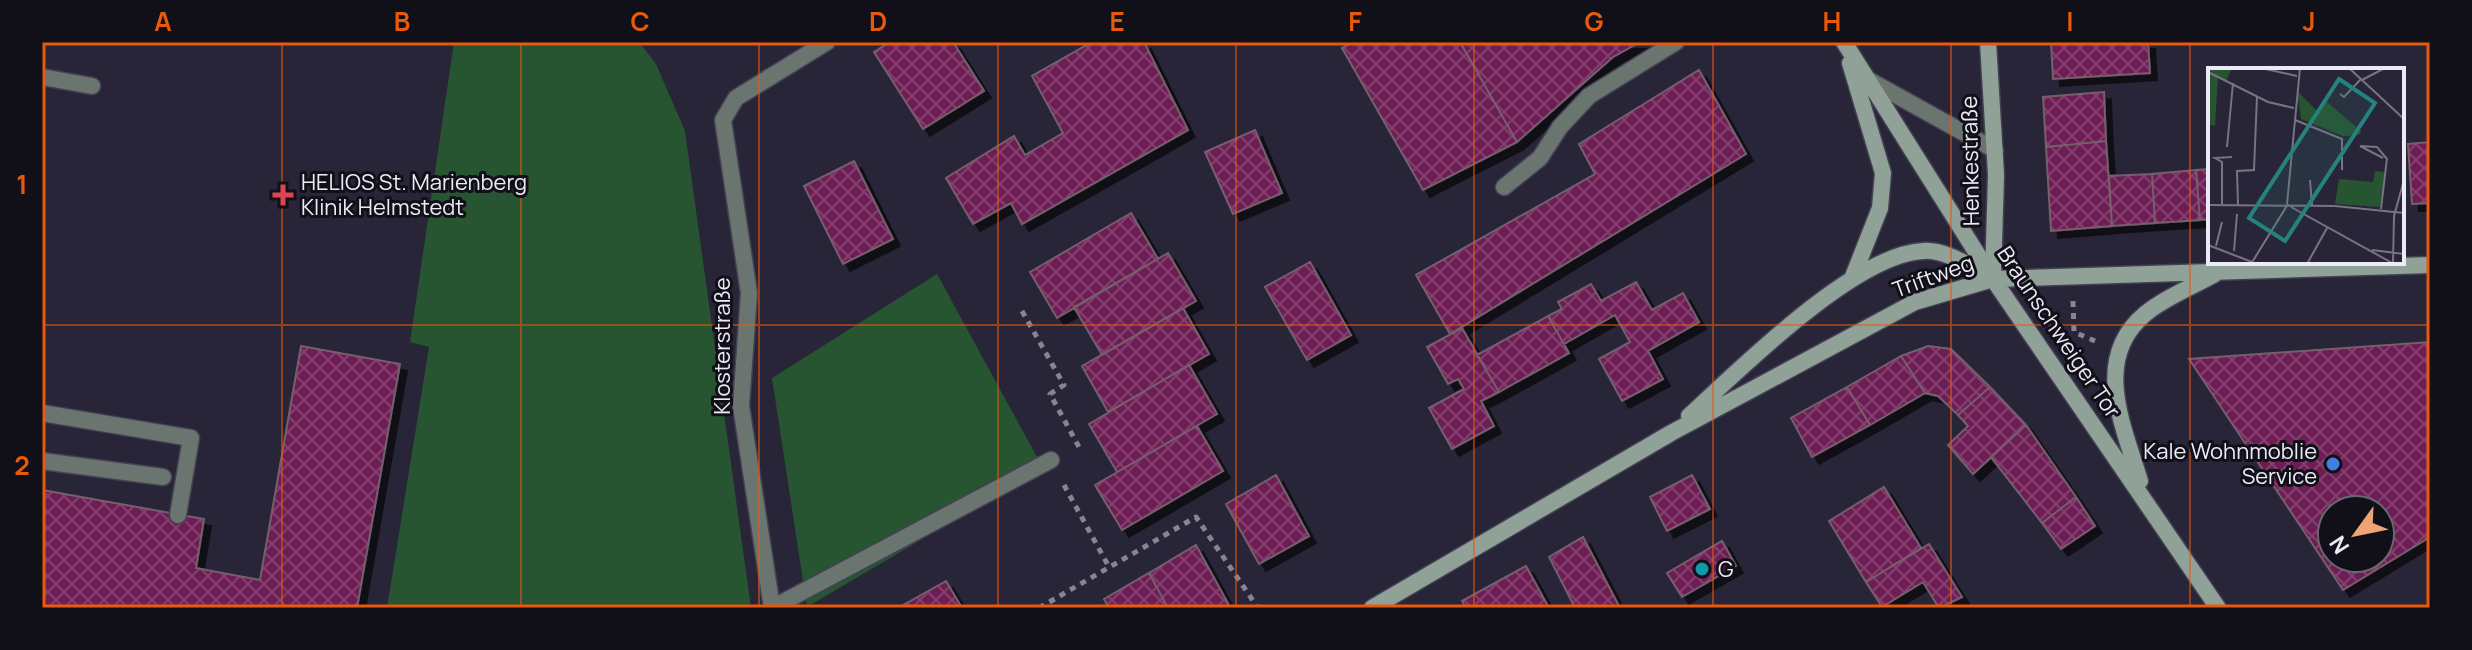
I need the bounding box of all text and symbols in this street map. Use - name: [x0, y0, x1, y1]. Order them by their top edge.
- text: A: [154, 3, 172, 39]
- text: B: [394, 3, 410, 39]
- text: C: [630, 3, 650, 39]
- text: D: [869, 3, 887, 39]
- text: E: [1109, 3, 1125, 39]
- text: F: [1348, 3, 1362, 39]
- text: G: [1584, 3, 1604, 39]
- text: H: [1823, 3, 1841, 39]
- text: I: [2066, 3, 2074, 39]
- text: J: [2302, 3, 2316, 39]
- inset map: [2208, 68, 2404, 264]
- street label: Henkestraße: [1954, 95, 1986, 226]
- text: 1: [16, 166, 28, 202]
- place label: HELIOS St. Marienberg Klinik Helmstedt: [301, 167, 527, 222]
- marker: HELIOS St. Marienberg Klinik Helmstedt: [272, 184, 294, 206]
- street label: Braunschweiger Tor: [1990, 240, 2128, 424]
- street label: Triftweg: [1888, 248, 1978, 304]
- street label: Klosterstraße: [707, 277, 737, 415]
- place label: Kale Wohnmoblie Service: [2143, 436, 2317, 491]
- text: 2: [14, 447, 30, 483]
- marker: Kale Wohnmoblie Service: [2324, 455, 2342, 473]
- north arrow: [2316, 494, 2396, 574]
- text: N: [2322, 530, 2356, 560]
- place label: G: [1718, 554, 1734, 584]
- marker: G: [1693, 560, 1711, 578]

